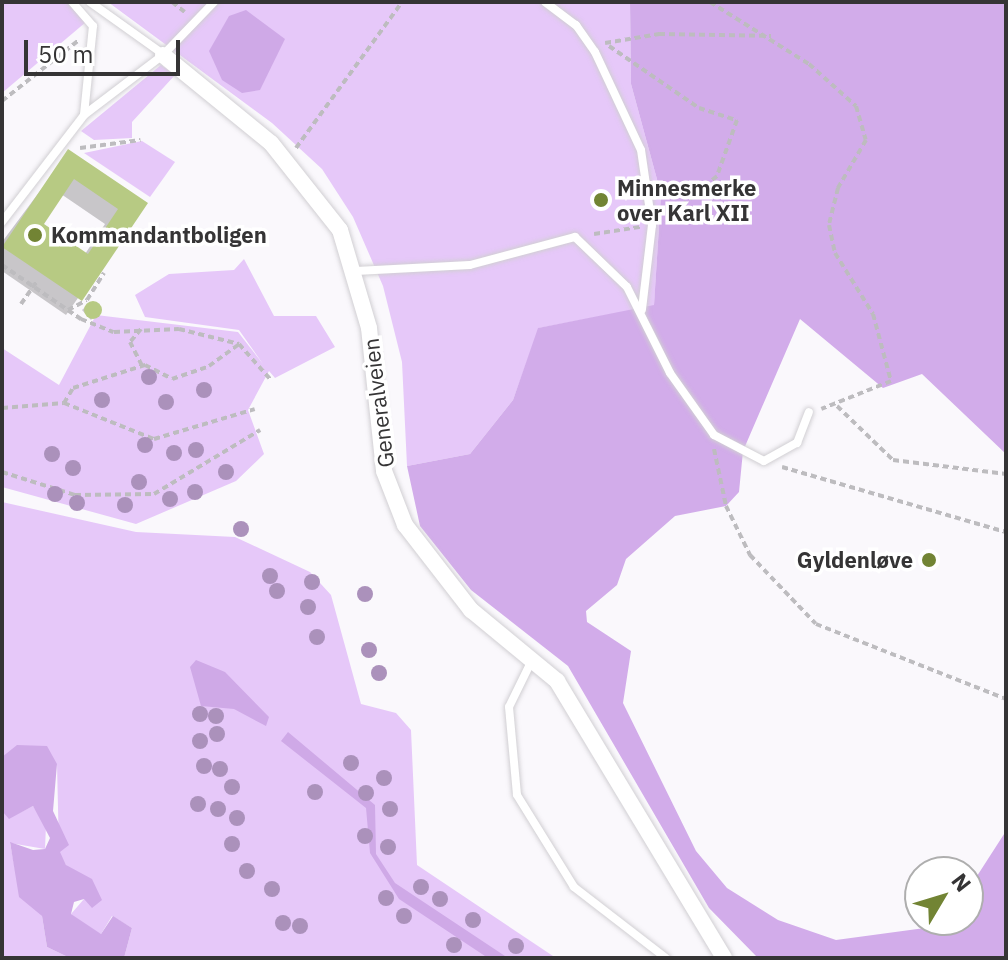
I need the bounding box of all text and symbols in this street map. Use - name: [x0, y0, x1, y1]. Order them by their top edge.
- scale bar: [28, 24, 184, 74]
- text: 50 m: [38, 38, 93, 70]
- place label: Minnesmerke over Karl XII: [617, 174, 756, 226]
- marker: Minnesmerke over Karl XII: [592, 191, 610, 209]
- place label: Kommandantboligen: [51, 222, 267, 248]
- marker: Kommandantboligen: [26, 226, 44, 244]
- street label: Generalveien: [357, 337, 399, 469]
- place label: Gyldenløve: [797, 547, 913, 573]
- marker: Gyldenløve: [920, 551, 938, 569]
- north arrow: [904, 856, 984, 936]
- text: N: [945, 867, 978, 897]

